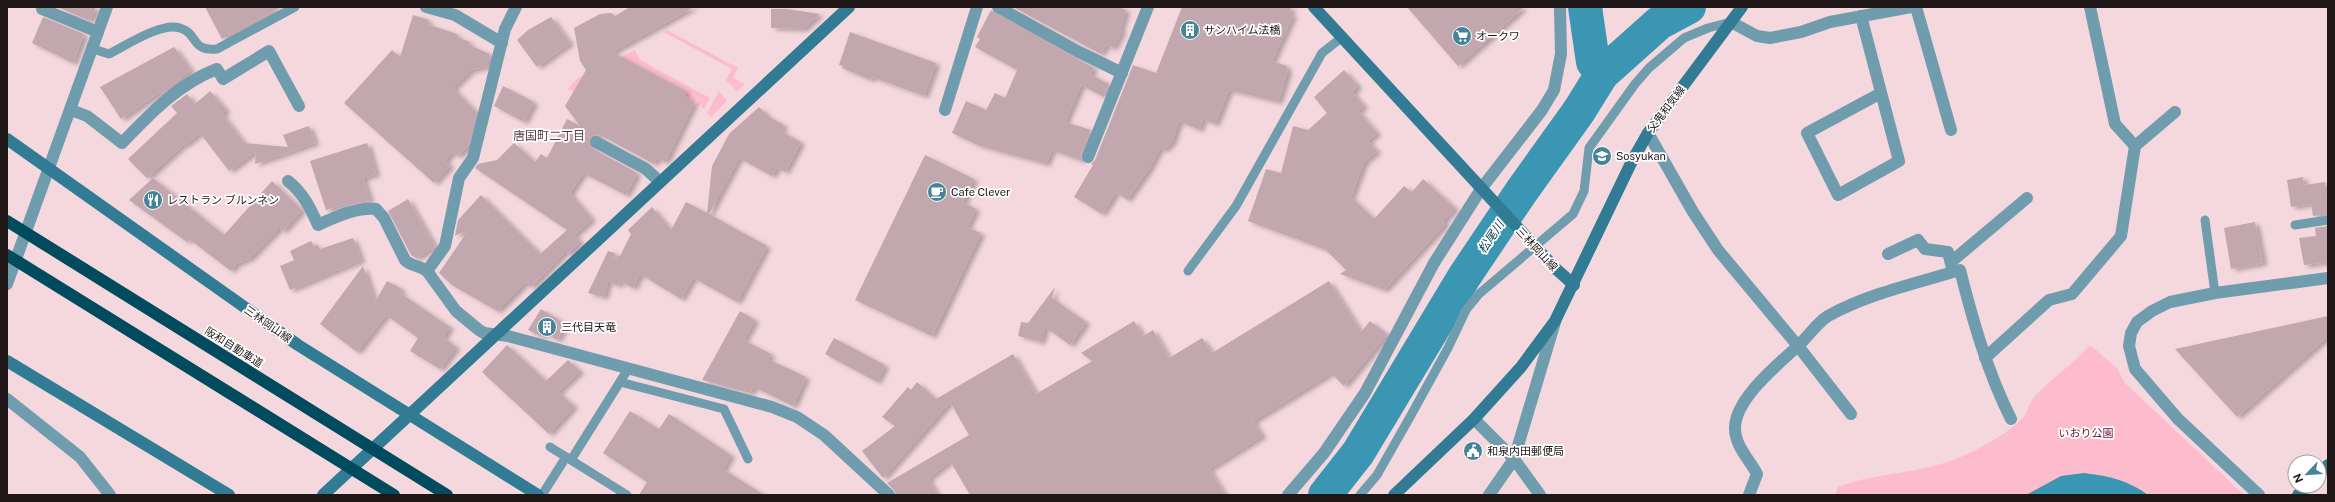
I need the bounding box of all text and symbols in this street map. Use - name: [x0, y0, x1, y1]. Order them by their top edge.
- building icon: サンハイム法橋: [1179, 19, 1201, 41]
- place label: サンハイム法橋: [1204, 24, 1281, 36]
- supermarket icon: オークワ: [1451, 25, 1473, 47]
- place label: オークワ: [1476, 30, 1520, 42]
- street label: 父鬼和気線: [1645, 83, 1687, 135]
- district label: 唐国町二丁目: [513, 129, 585, 143]
- school or university icon: Sosyukan: [1591, 145, 1613, 167]
- place label: Sosyukan: [1616, 150, 1666, 162]
- cafe icon: Cafe Clever: [926, 181, 948, 203]
- place label: Cafe Clever: [951, 186, 1010, 198]
- restaurant icon: レストラン ブルンネン: [142, 189, 164, 211]
- place label: レストラン ブルンネン: [167, 194, 279, 206]
- water label: 松尾川: [1475, 217, 1508, 256]
- street label: 三林岡山線: [1514, 225, 1560, 273]
- street label: 三林岡山線: [242, 303, 294, 345]
- building icon: 三代目天竜: [536, 316, 558, 338]
- place label: 三代目天竜: [561, 321, 616, 333]
- street label: 阪和自動車道: [203, 324, 265, 370]
- park label: いおり公園: [2059, 427, 2114, 439]
- public building icon: 和泉内田郵便局: [1462, 440, 1484, 462]
- place label: 和泉内田郵便局: [1487, 445, 1564, 457]
- north arrow: [2287, 454, 2327, 494]
- text: N: [2291, 472, 2305, 485]

